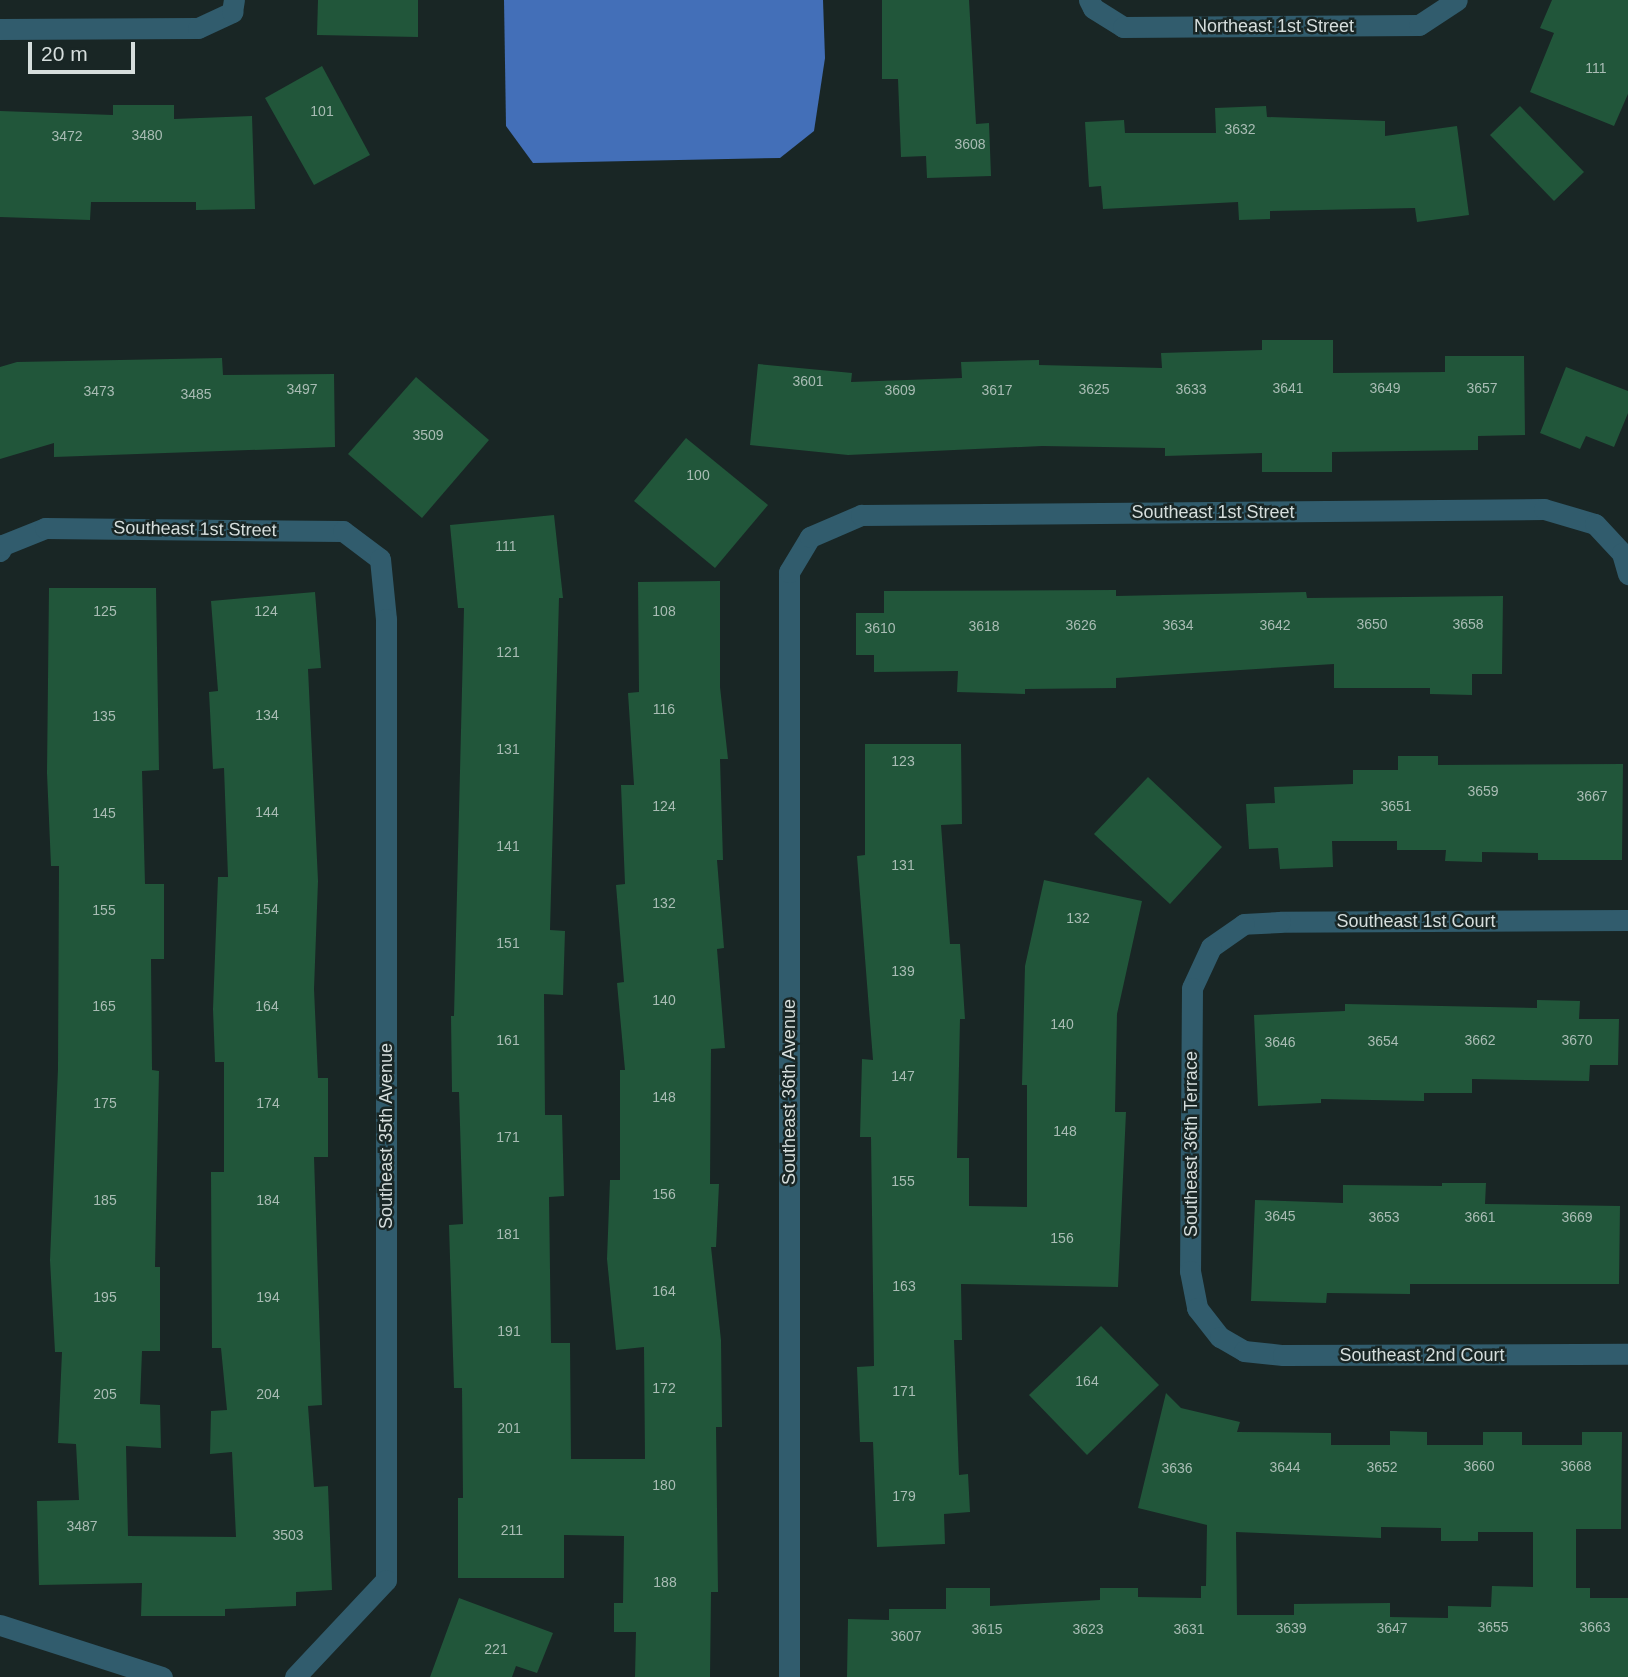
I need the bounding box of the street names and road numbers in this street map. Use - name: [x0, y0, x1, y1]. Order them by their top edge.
- street label: Northeast 1st Street: [1194, 15, 1354, 37]
- street label: Southeast 1st Street: [1131, 501, 1295, 523]
- street label: Southeast 1st Street: [113, 517, 277, 541]
- street label: Southeast 1st Court: [1336, 910, 1496, 932]
- street label: Southeast 36th Avenue: [778, 999, 800, 1185]
- street label: Southeast 35th Avenue: [375, 1043, 397, 1229]
- street label: Southeast 36th Terrace: [1180, 1051, 1202, 1237]
- street label: Southeast 2nd Court: [1339, 1344, 1505, 1366]

